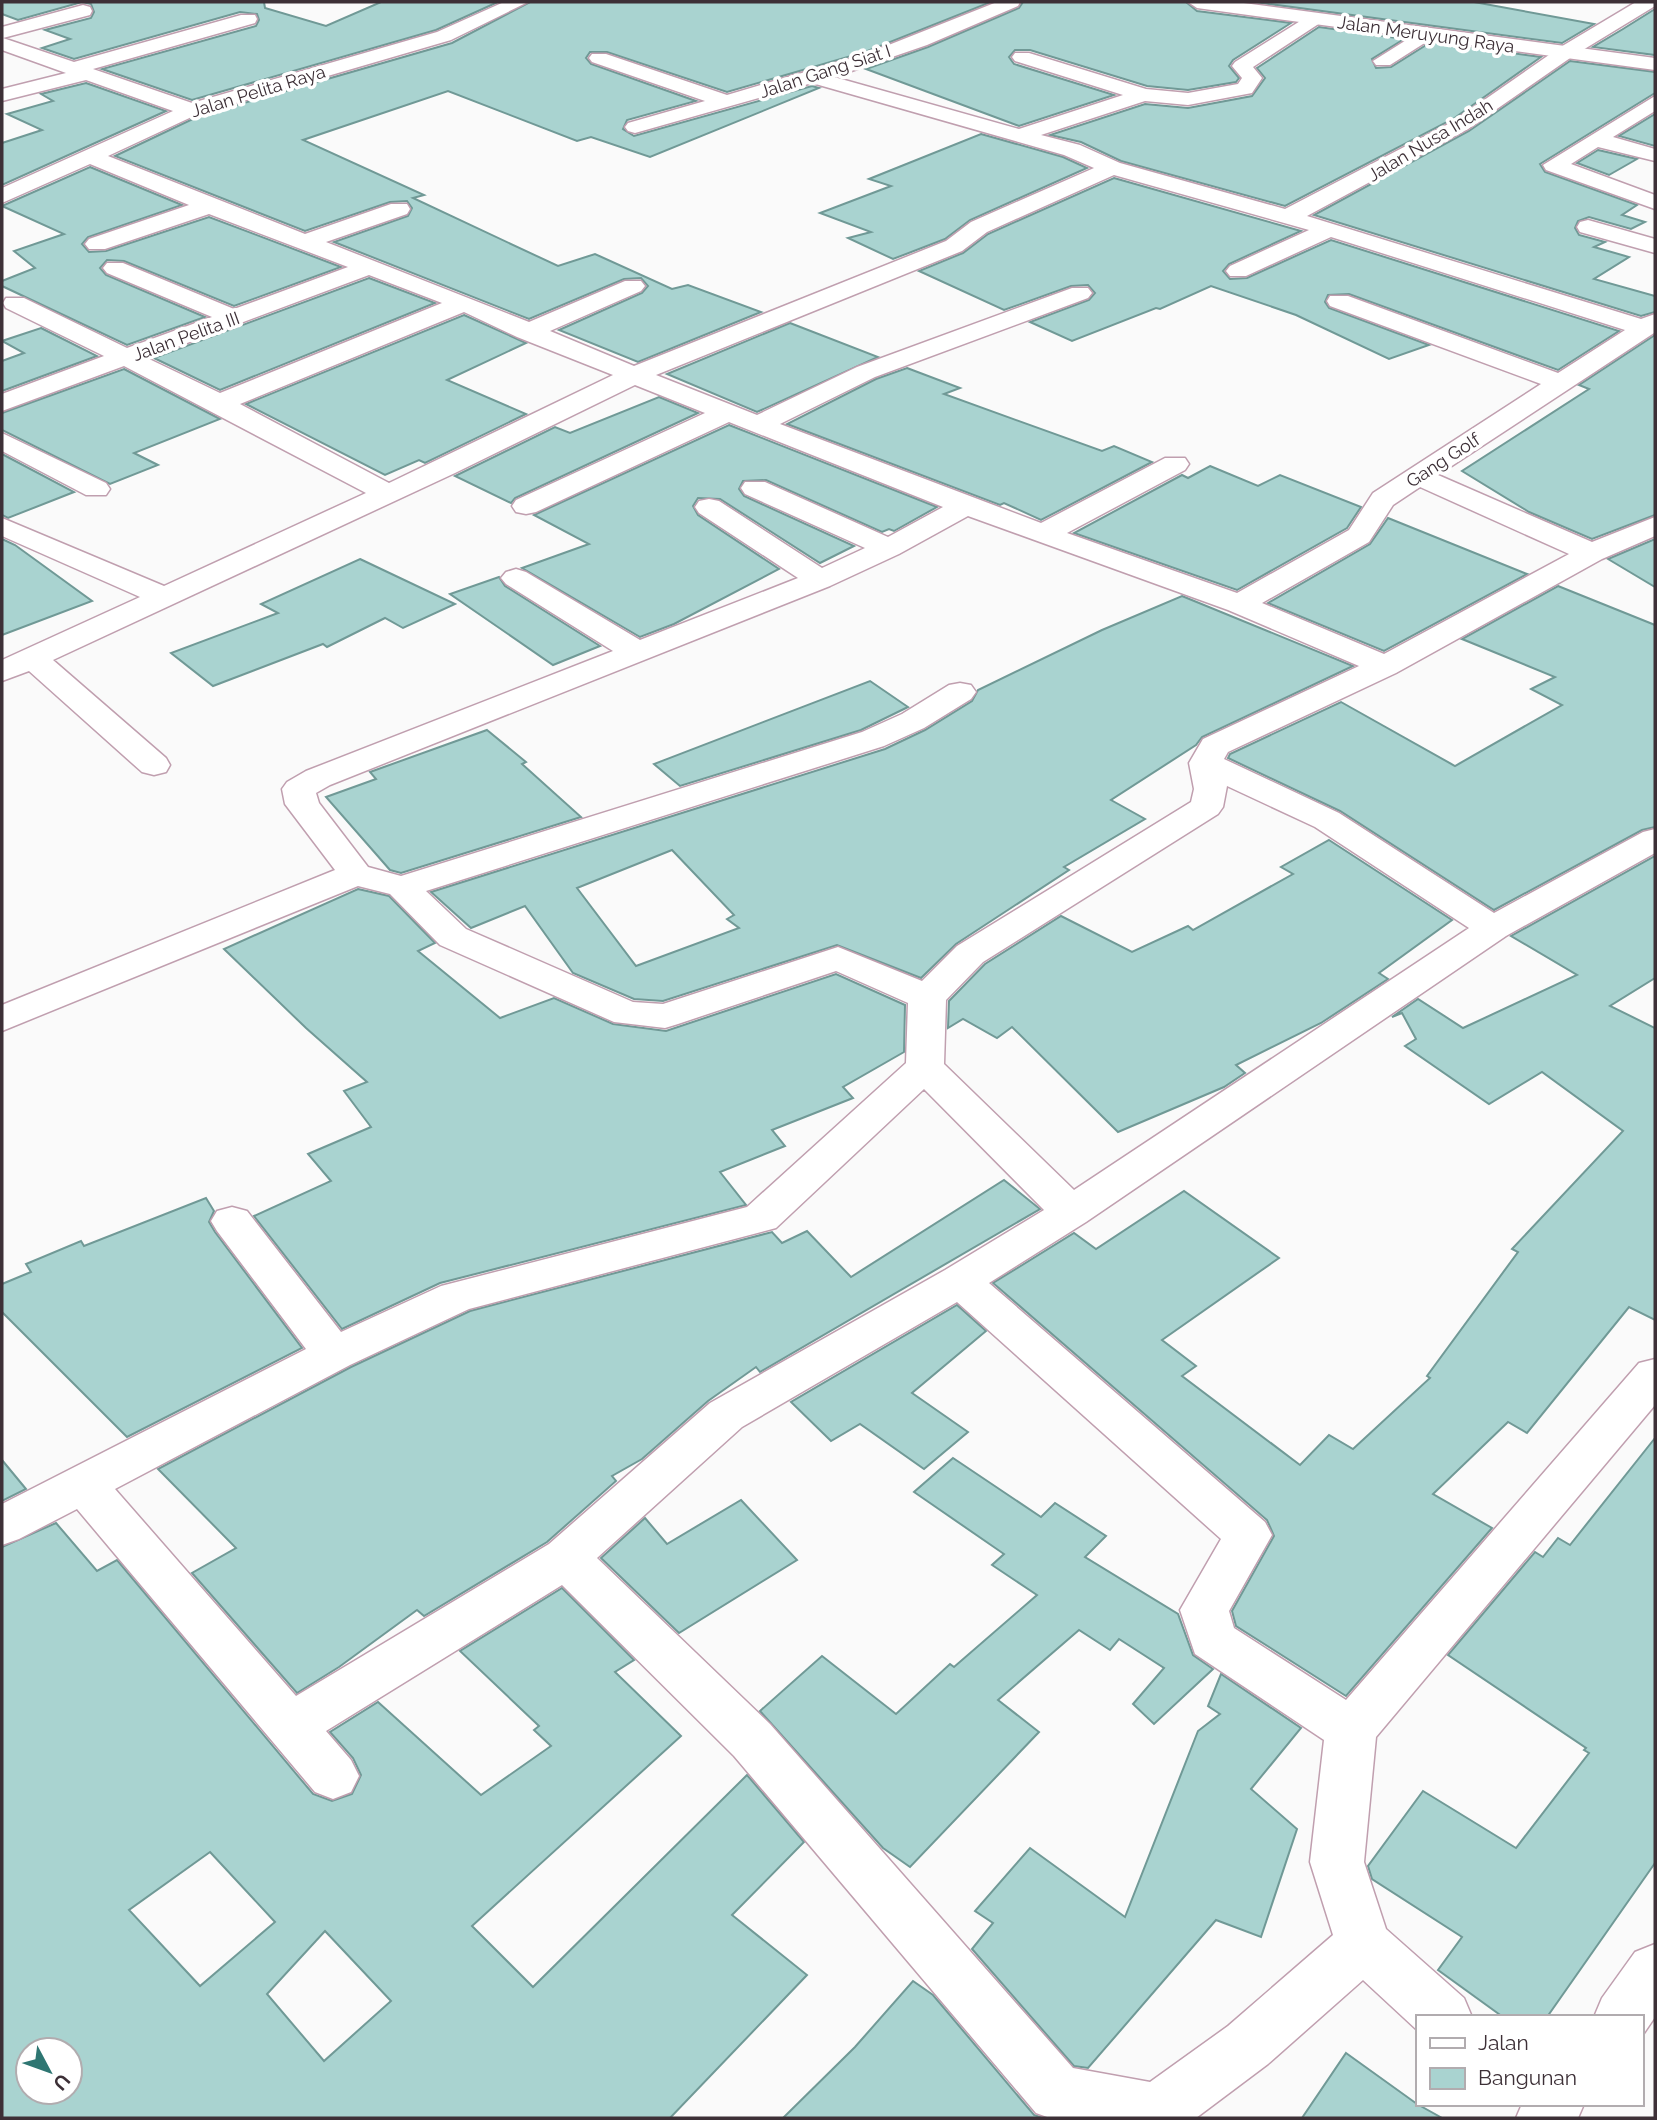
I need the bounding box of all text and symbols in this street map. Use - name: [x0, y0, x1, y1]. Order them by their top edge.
- street label: Jalan Meruyung Raya: [1336, 11, 1516, 57]
- street label: Jalan Gang Siat I: [757, 40, 893, 102]
- street label: Jalan Pelita Raya: [188, 61, 328, 121]
- street label: Jalan Nusa Indah: [1364, 94, 1496, 186]
- street label: Jalan Pelita III: [130, 307, 242, 365]
- street label: Gang Golf: [1402, 428, 1485, 492]
- legend: [1416, 2015, 1643, 2106]
- text: Jalan: [1478, 2030, 1529, 2055]
- north arrow: [14, 2036, 84, 2106]
- text: Bangunan: [1478, 2065, 1577, 2090]
- text: U: [49, 2070, 75, 2095]

